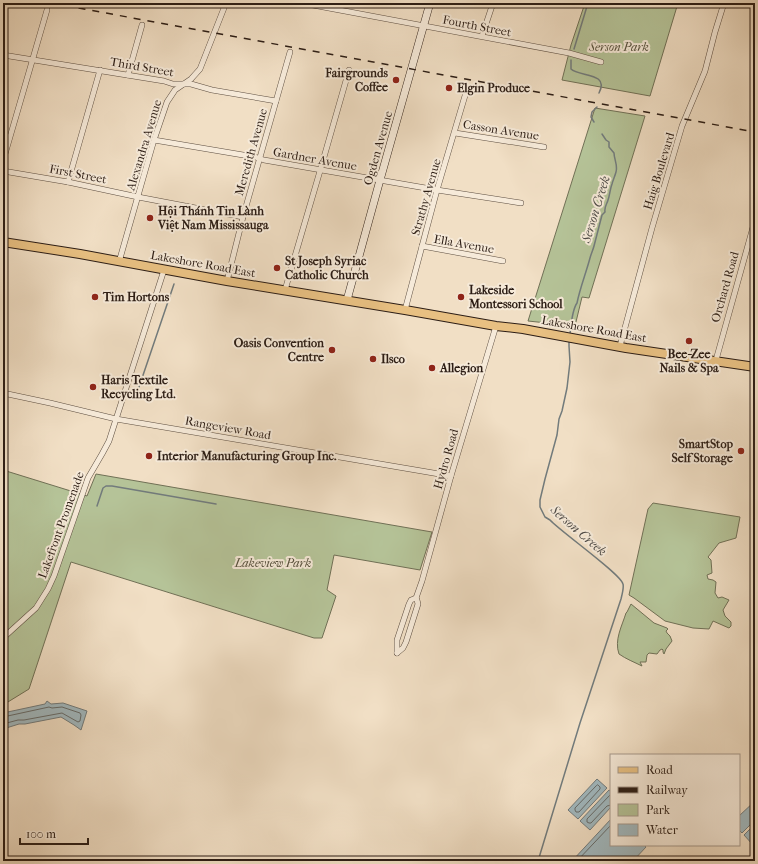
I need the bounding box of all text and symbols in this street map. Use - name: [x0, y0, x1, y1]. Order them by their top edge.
- street label: Fourth Street: [442, 12, 513, 40]
- park label: Serson Park: [588, 40, 649, 54]
- street label: Third Street: [109, 55, 176, 80]
- place label: Fairgrounds Coffee: [324, 66, 389, 94]
- marker: Fairgrounds Coffee: [391, 75, 401, 85]
- place label: Elgin Produce: [457, 81, 530, 96]
- marker: Elgin Produce: [444, 83, 454, 93]
- street label: Alexandra Avenue: [123, 98, 164, 193]
- street label: Meredith Avenue: [232, 107, 270, 197]
- street label: Ogden Avenue: [361, 109, 395, 187]
- street label: Casson Avenue: [462, 117, 540, 143]
- street label: Haig Boulevard: [641, 130, 678, 211]
- street label: Gardner Avenue: [272, 145, 358, 173]
- street label: Strathy Avenue: [408, 157, 444, 237]
- street label: First Street: [48, 162, 109, 187]
- water label: Serson Creek: [578, 174, 613, 245]
- place label: Hội Thánh Tin Lành Việt Nam Mississauga: [157, 204, 269, 233]
- marker: Hội Thánh Tin Lành Việt Nam Mississauga: [145, 213, 155, 223]
- street label: Ella Avenue: [433, 232, 495, 256]
- street label: Lakeshore Road East: [149, 248, 257, 280]
- street label: Orchard Road: [708, 250, 742, 324]
- place label: St Joseph Syriac Catholic Church: [285, 254, 369, 282]
- marker: St Joseph Syriac Catholic Church: [272, 263, 282, 273]
- place label: Lakeside Montessori School: [468, 283, 563, 311]
- place label: Tim Hortons: [102, 290, 170, 304]
- marker: Tim Hortons: [90, 292, 100, 302]
- marker: Lakeside Montessori School: [456, 292, 466, 302]
- street label: Lakeshore Road East: [540, 313, 648, 345]
- place label: Oasis Convention Centre: [234, 336, 325, 364]
- marker: Bee-Zee Nails & Spa: [684, 336, 694, 346]
- marker: Oasis Convention Centre: [327, 345, 337, 355]
- place label: Bee-Zee Nails & Spa: [660, 347, 719, 376]
- place label: Ilsco: [381, 352, 405, 366]
- marker: Ilsco: [368, 354, 378, 364]
- place label: Allegion: [439, 361, 484, 376]
- marker: Allegion: [427, 363, 437, 373]
- place label: Haris Textile Recycling Ltd.: [101, 373, 176, 402]
- marker: Haris Textile Recycling Ltd.: [88, 382, 98, 392]
- street label: Rangeview Road: [184, 414, 273, 443]
- street label: Hydro Road: [431, 427, 461, 491]
- place label: SmartStop Self Storage: [672, 437, 733, 466]
- marker: SmartStop Self Storage: [736, 446, 746, 456]
- place label: Interior Manufacturing Group Inc.: [157, 449, 337, 464]
- marker: Interior Manufacturing Group Inc.: [144, 451, 154, 461]
- street label: Lakefront Promenade: [35, 470, 87, 580]
- water label: Serson Creek: [547, 501, 610, 559]
- park label: Lakeview Park: [234, 556, 311, 570]
- legend: [610, 754, 740, 846]
- text: Road: [646, 763, 673, 777]
- text: Railway: [646, 783, 688, 797]
- text: Park: [646, 803, 671, 817]
- scale bar: [20, 820, 88, 846]
- text: Water: [645, 823, 679, 837]
- text: 100 m: [26, 827, 56, 841]

